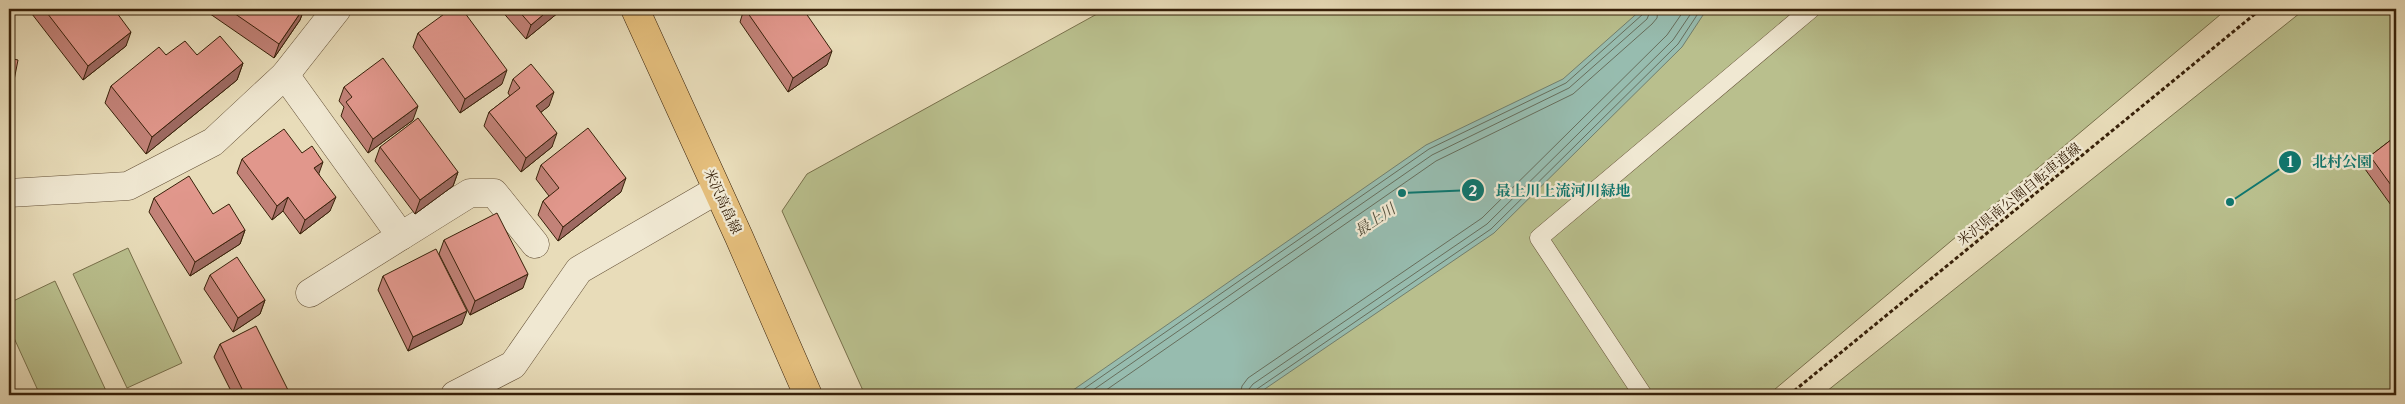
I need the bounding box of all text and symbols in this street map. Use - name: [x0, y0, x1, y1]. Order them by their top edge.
- street label: 米沢県南公園自転車道線: [1953, 139, 2085, 249]
- callout: 北村公園: [2277, 147, 2382, 177]
- text: 1: [2287, 152, 2294, 171]
- text: 北村公園: [2312, 152, 2372, 171]
- street label: 米沢高畠線: [700, 165, 746, 237]
- callout: 最上川上流河川緑地: [1460, 175, 1640, 205]
- text: 2: [1469, 181, 1478, 200]
- text: 最上川上流河川緑地: [1495, 181, 1631, 200]
- water label: 最上川: [1351, 198, 1400, 240]

